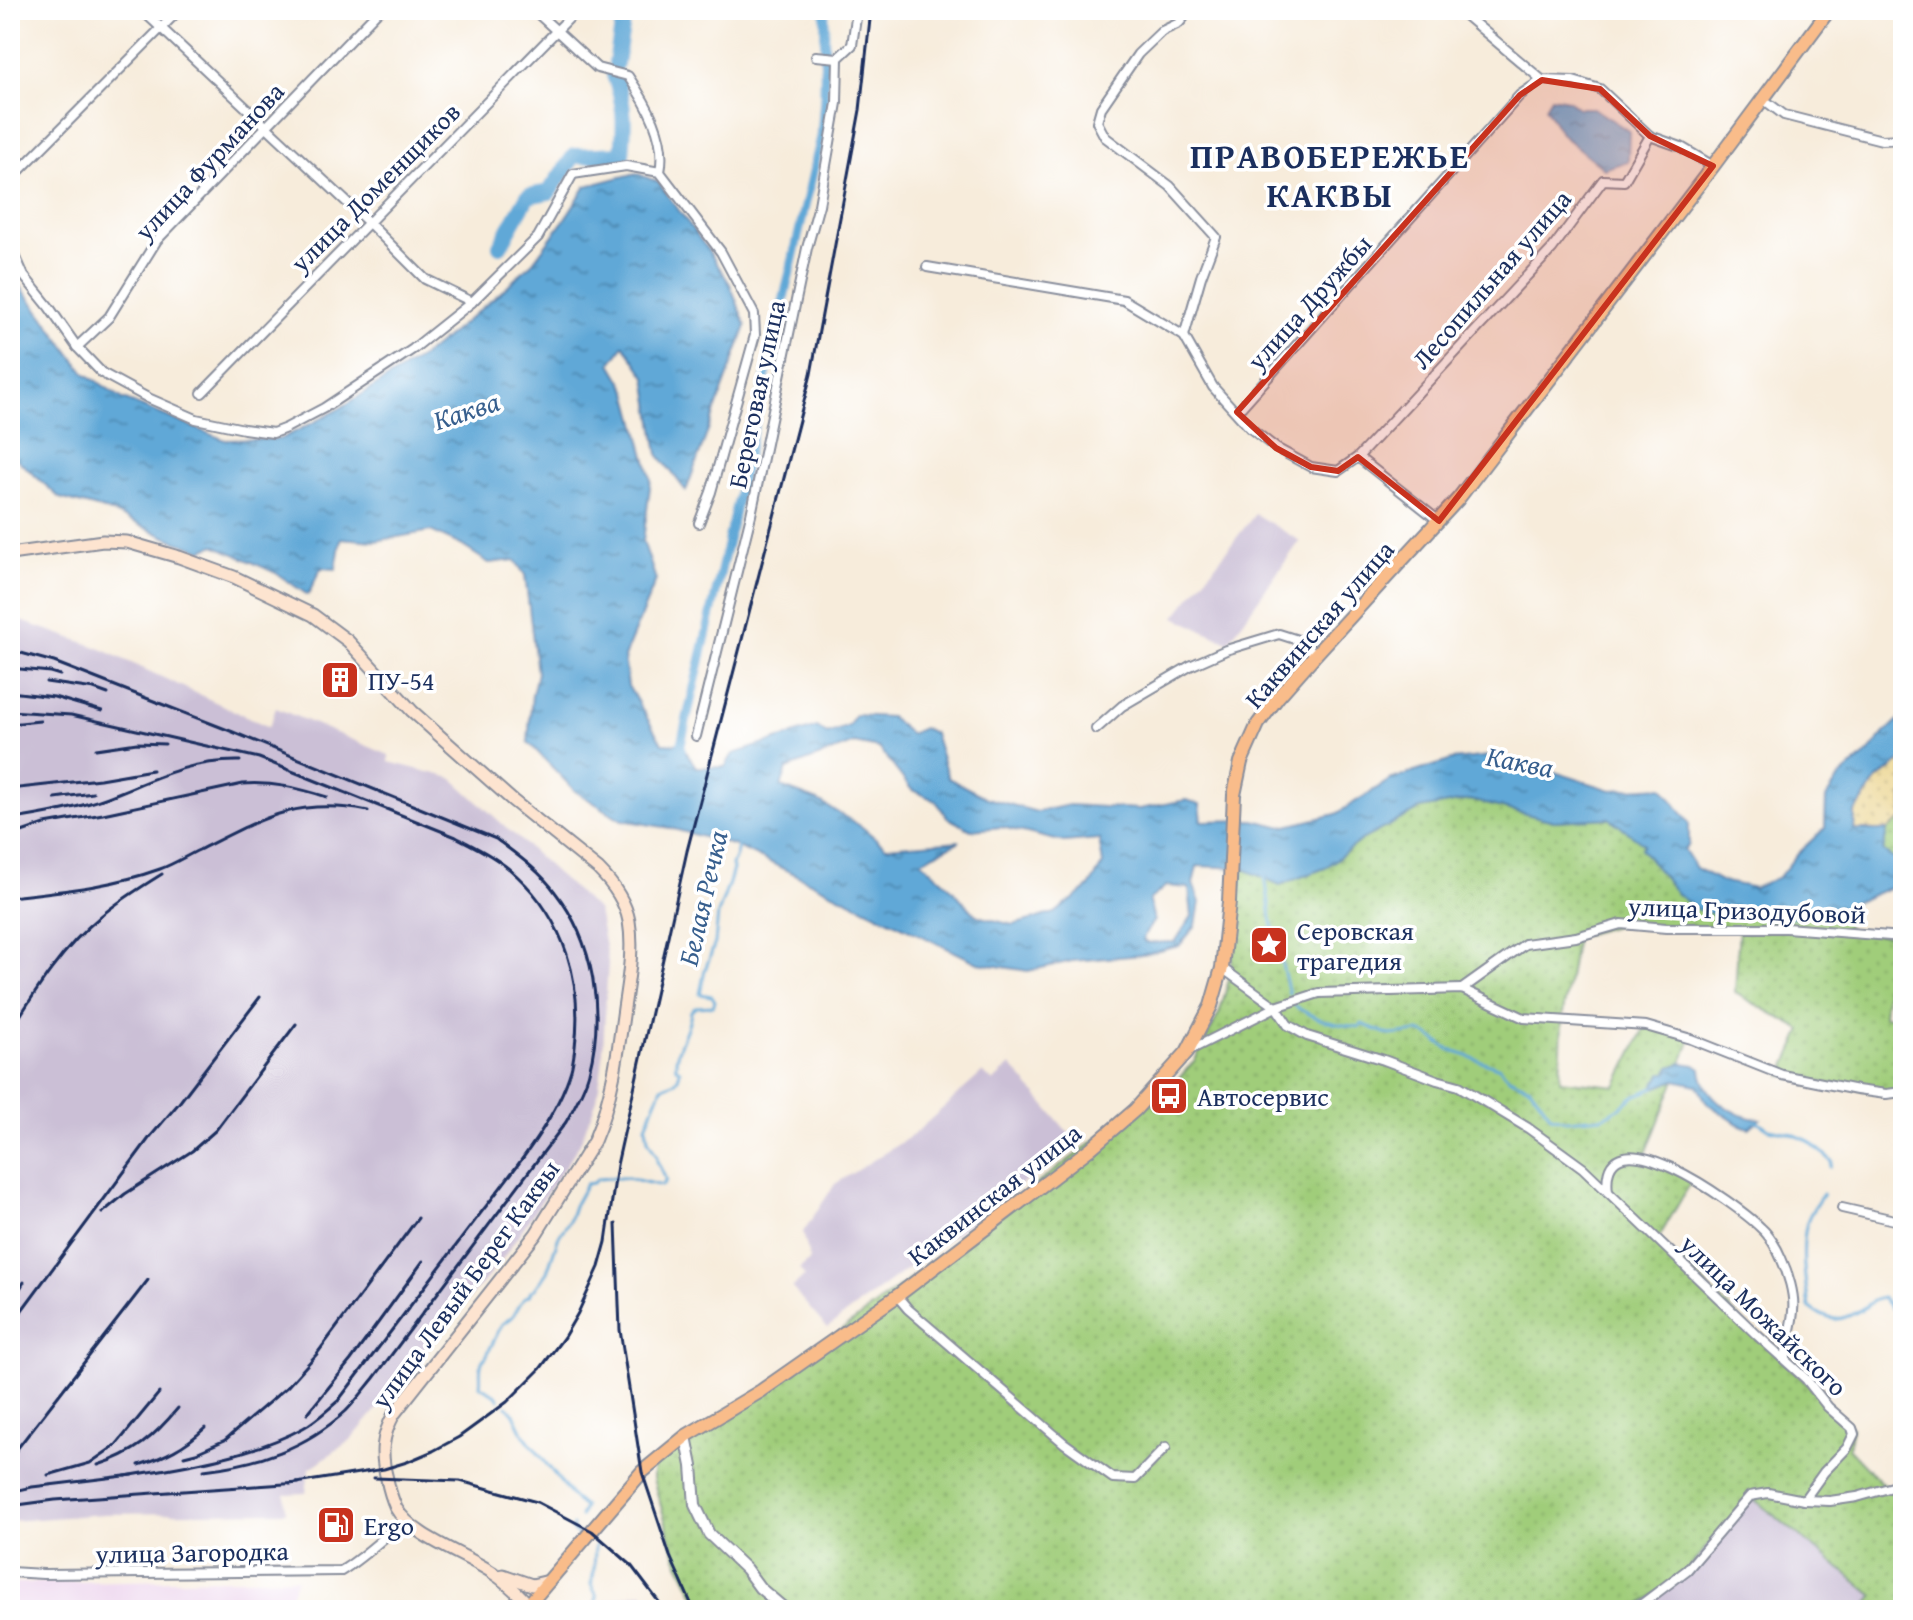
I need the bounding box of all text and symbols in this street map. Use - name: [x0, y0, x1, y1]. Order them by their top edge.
- street label: улица Фурманова: [124, 72, 293, 250]
- street label: улица Доменщиков: [280, 93, 469, 282]
- district label: ПРАВОБЕРЕЖЬЕ КАКВЫ: [1190, 131, 1470, 219]
- street label: Лесопильная улица: [1402, 180, 1581, 377]
- street label: улица Дружбы: [1237, 226, 1380, 379]
- street label: Береговая улица: [717, 296, 795, 492]
- water label: Каква: [428, 380, 504, 440]
- street label: Каквинская улица: [1235, 531, 1404, 717]
- building icon: ПУ-54: [319, 659, 361, 701]
- place label: ПУ-54: [368, 661, 435, 700]
- water label: Каква: [1483, 734, 1557, 788]
- water label: Белая Речка: [667, 826, 737, 969]
- street label: улица Гризодубовой: [1626, 886, 1867, 934]
- place label: Серовская трагедия: [1297, 911, 1414, 980]
- place icon: Серовская трагедия: [1248, 924, 1290, 966]
- bus stop icon: Автосервис: [1148, 1075, 1190, 1117]
- place label: Автосервис: [1197, 1077, 1329, 1116]
- street label: Каквинская улица: [899, 1113, 1090, 1275]
- street label: улица Левый Берег Каквы: [361, 1151, 569, 1417]
- street label: улица Можайского: [1671, 1224, 1856, 1405]
- fuel station icon: Ergo: [315, 1504, 357, 1546]
- place label: Ergo: [364, 1506, 414, 1545]
- street label: улица Загородка: [94, 1531, 290, 1573]

